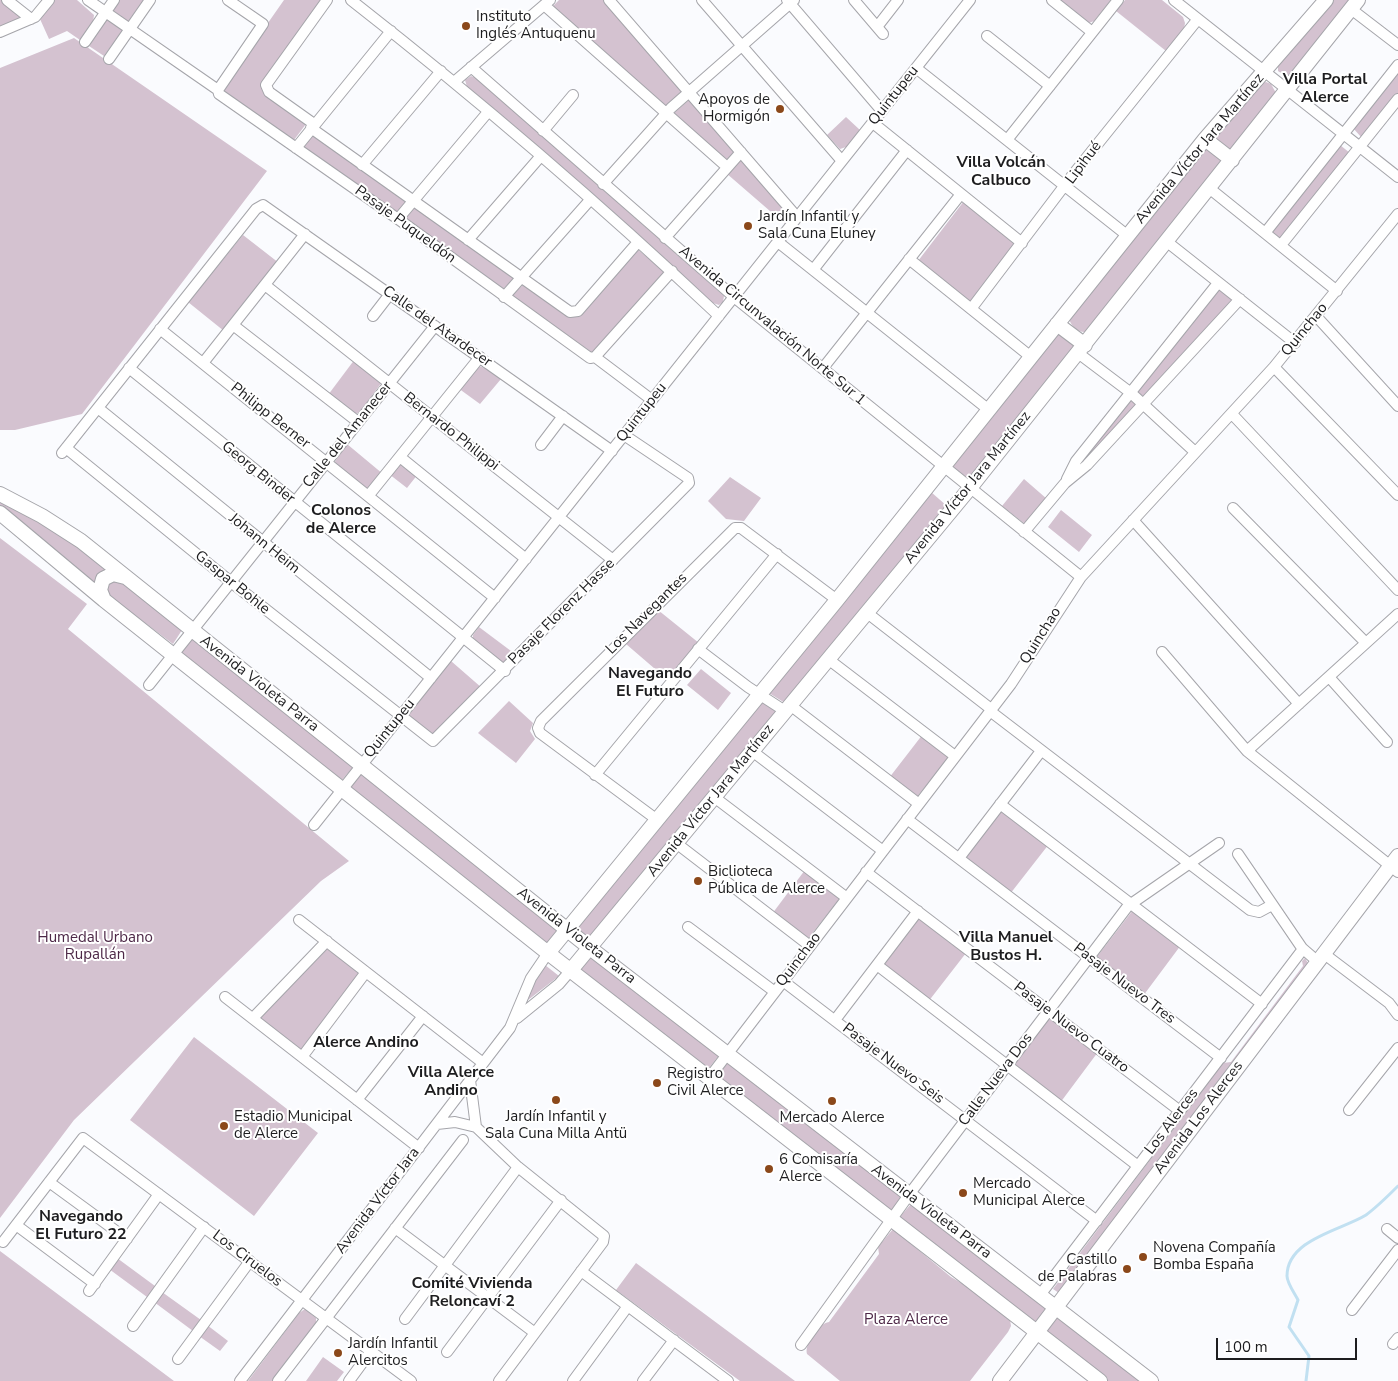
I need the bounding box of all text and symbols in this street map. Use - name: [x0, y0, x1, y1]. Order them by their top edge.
- place label: Instituto Inglés Antuquenu: [476, 8, 596, 43]
- marker: Instituto Inglés Antuquenu: [460, 20, 472, 32]
- street label: Quintupeu: [865, 63, 923, 129]
- street label: Avenida Víctor Jara Martínez: [1132, 70, 1268, 228]
- district label: Villa Portal Alerce: [1283, 70, 1367, 108]
- place label: Apoyos de Hormigón: [698, 91, 770, 126]
- marker: Apoyos de Hormigón: [774, 103, 786, 115]
- street label: Lipihué: [1062, 138, 1106, 188]
- district label: Villa Volcán Calbuco: [956, 153, 1046, 191]
- street label: Pasaje Puqueldón: [351, 182, 459, 268]
- place label: Jardín Infantil y Sala Cuna Eluney: [758, 208, 876, 243]
- marker: Jardín Infantil y Sala Cuna Eluney: [742, 220, 754, 232]
- street label: Avenida Circunvalación Norte Sur 1: [675, 242, 869, 410]
- street label: Calle del Atardecer: [379, 282, 495, 372]
- street label: Quinchao: [1278, 300, 1332, 360]
- street label: Calle del Amanecer: [300, 378, 396, 492]
- street label: Philipp Berner: [227, 379, 313, 453]
- street label: Quintupeu: [613, 380, 671, 446]
- street label: Bernardo Philippi: [400, 389, 502, 475]
- street label: Avenida Víctor Jara Martínez: [901, 408, 1035, 568]
- street label: Georg Binder: [218, 438, 298, 508]
- district label: Colonos de Alerce: [306, 501, 376, 539]
- street label: Johann Heim: [225, 510, 303, 578]
- street label: Gaspar Bohle: [191, 547, 273, 619]
- street label: Pasaje Florenz Hasse: [505, 555, 619, 669]
- street label: Los Navegantes: [603, 570, 691, 658]
- street label: Quinchao: [1016, 604, 1066, 668]
- street label: Avenida Violeta Parra: [196, 632, 322, 736]
- district label: Navegando El Futuro: [608, 664, 692, 702]
- street label: Quintupeu: [361, 696, 419, 762]
- street label: Avenida Víctor Jara Martínez: [644, 721, 778, 881]
- place label: Biclioteca Pública de Alerce: [708, 863, 825, 898]
- marker: Biclioteca Pública de Alerce: [692, 875, 704, 887]
- street label: Avenida Violeta Parra: [513, 884, 639, 988]
- district label: Villa Manuel Bustos H.: [959, 928, 1053, 966]
- park label: Humedal Urbano Rupallán: [37, 929, 153, 964]
- street label: Quinchao: [773, 929, 825, 991]
- street label: Pasaje Nuevo Tres: [1069, 940, 1179, 1028]
- street label: Pasaje Nuevo Cuatro: [1010, 979, 1132, 1077]
- street label: Pasaje Nuevo Seis: [839, 1020, 947, 1108]
- street label: Calle Nueva Dos: [955, 1030, 1037, 1130]
- district label: Alerce Andino: [313, 1033, 419, 1053]
- street label: Avenida Los Alerces: [1151, 1058, 1247, 1178]
- district label: Villa Alerce Andino: [408, 1063, 494, 1101]
- place label: Registro Civil Alerce: [667, 1065, 743, 1100]
- marker: Registro Civil Alerce: [651, 1077, 663, 1089]
- street label: Los Alerces: [1141, 1085, 1203, 1159]
- marker: Jardín Infantil y Sala Cuna Milla Antü: [550, 1094, 562, 1106]
- marker: Mercado Alerce: [826, 1095, 838, 1107]
- place label: Estadio Municipal de Alerce: [234, 1108, 352, 1143]
- place label: Jardín Infantil y Sala Cuna Milla Antü: [485, 1108, 627, 1143]
- place label: Mercado Alerce: [779, 1109, 885, 1127]
- marker: Estadio Municipal de Alerce: [218, 1120, 230, 1132]
- street label: Avenida Víctor Jara: [332, 1144, 424, 1258]
- place label: 6 Comisaría Alerce: [779, 1151, 858, 1186]
- street label: Avenida Violeta Parra: [867, 1161, 995, 1263]
- marker: 6 Comisaría Alerce: [763, 1163, 775, 1175]
- place label: Mercado Municipal Alerce: [973, 1175, 1085, 1210]
- marker: Mercado Municipal Alerce: [957, 1187, 969, 1199]
- district label: Navegando El Futuro 22: [35, 1207, 127, 1245]
- street label: Los Ciruelos: [209, 1227, 285, 1291]
- place label: Novena Compañía Bomba España: [1153, 1239, 1276, 1274]
- place label: Castillo de Palabras: [1038, 1251, 1117, 1286]
- marker: Novena Compañía Bomba España: [1137, 1251, 1149, 1263]
- marker: Castillo de Palabras: [1121, 1263, 1133, 1275]
- district label: Comité Vivienda Reloncaví 2: [411, 1274, 533, 1312]
- park label: Plaza Alerce: [864, 1311, 948, 1329]
- scale bar: [1218, 1328, 1359, 1360]
- place label: Jardín Infantil Alercitos: [348, 1335, 438, 1370]
- text: 100 m: [1224, 1337, 1268, 1357]
- marker: Jardín Infantil Alercitos: [332, 1347, 344, 1359]

